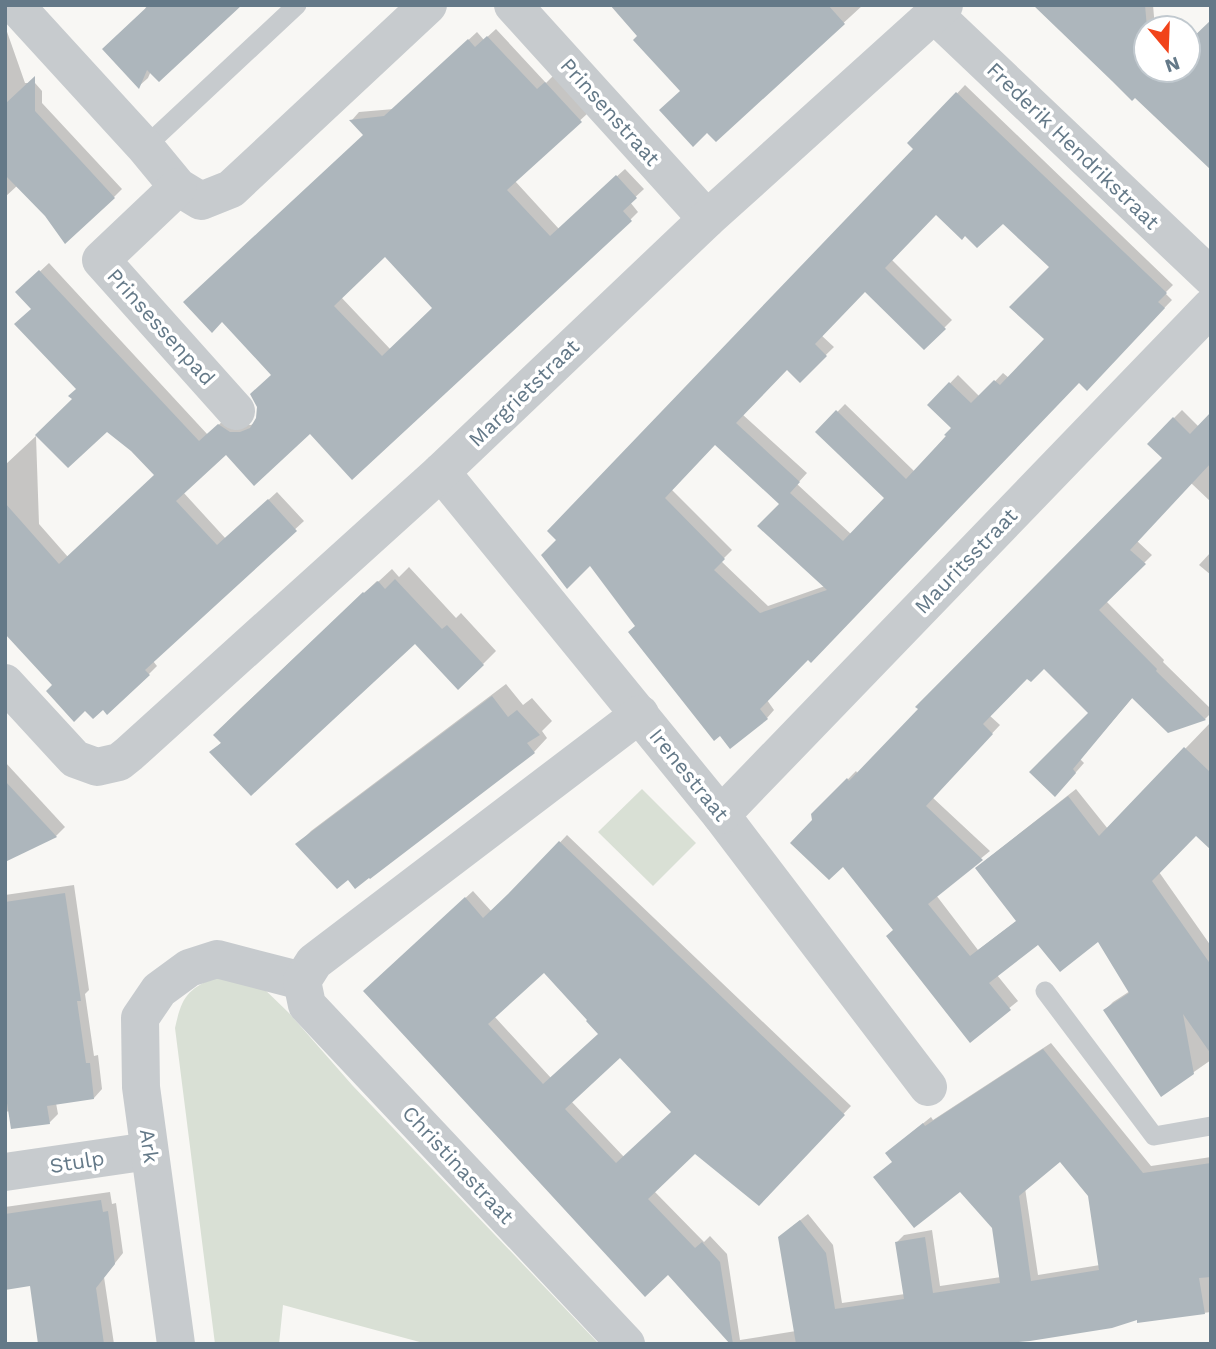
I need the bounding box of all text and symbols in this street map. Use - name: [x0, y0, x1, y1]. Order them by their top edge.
- north arrow: [1132, 14, 1202, 84]
- text: N: [1162, 51, 1183, 78]
- street label: Prinsenstraat: [555, 53, 665, 171]
- street label: Frederik Hendrikstraat: [982, 57, 1165, 235]
- street label: Prinsessenpad: [102, 263, 220, 390]
- street label: Margrietstraat: [463, 334, 584, 452]
- street label: Mauritsstraat: [909, 503, 1022, 619]
- street label: Irenestraat: [644, 723, 734, 826]
- street label: Christinastraat: [397, 1100, 520, 1229]
- street label: Ark: [135, 1127, 164, 1165]
- street label: Stulp: [48, 1145, 106, 1178]

